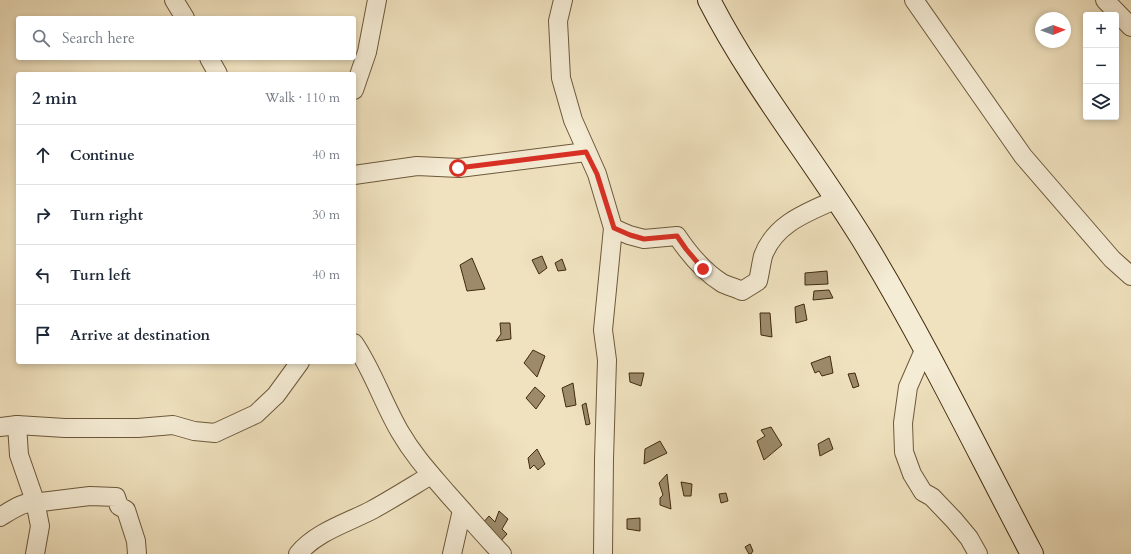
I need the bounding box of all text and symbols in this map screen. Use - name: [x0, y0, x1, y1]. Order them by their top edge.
- north arrow: [1035, 12, 1071, 48]
- map controls: [1083, 12, 1119, 120]
- button: +: [1083, 12, 1119, 48]
- search box: [16, 16, 356, 60]
- icon: search: [30, 27, 52, 49]
- text: Search here: [62, 28, 135, 48]
- button: −: [1083, 48, 1119, 84]
- button: layers: [1083, 84, 1119, 120]
- text: 2 min: [32, 87, 77, 110]
- text: Walk · 110 m: [265, 89, 340, 107]
- icon: ahead: [32, 144, 54, 166]
- text: Continue: [70, 145, 135, 165]
- text: 40 m: [312, 146, 340, 164]
- route start: [449, 159, 467, 177]
- icon: right: [32, 204, 54, 226]
- text: Turn right: [70, 205, 143, 225]
- text: 30 m: [312, 206, 340, 224]
- route end: [694, 260, 712, 278]
- icon: left: [32, 264, 54, 286]
- text: Turn left: [70, 265, 131, 285]
- text: 40 m: [312, 266, 340, 284]
- icon: arrive: [32, 324, 54, 346]
- text: Arrive at destination: [70, 325, 210, 345]

